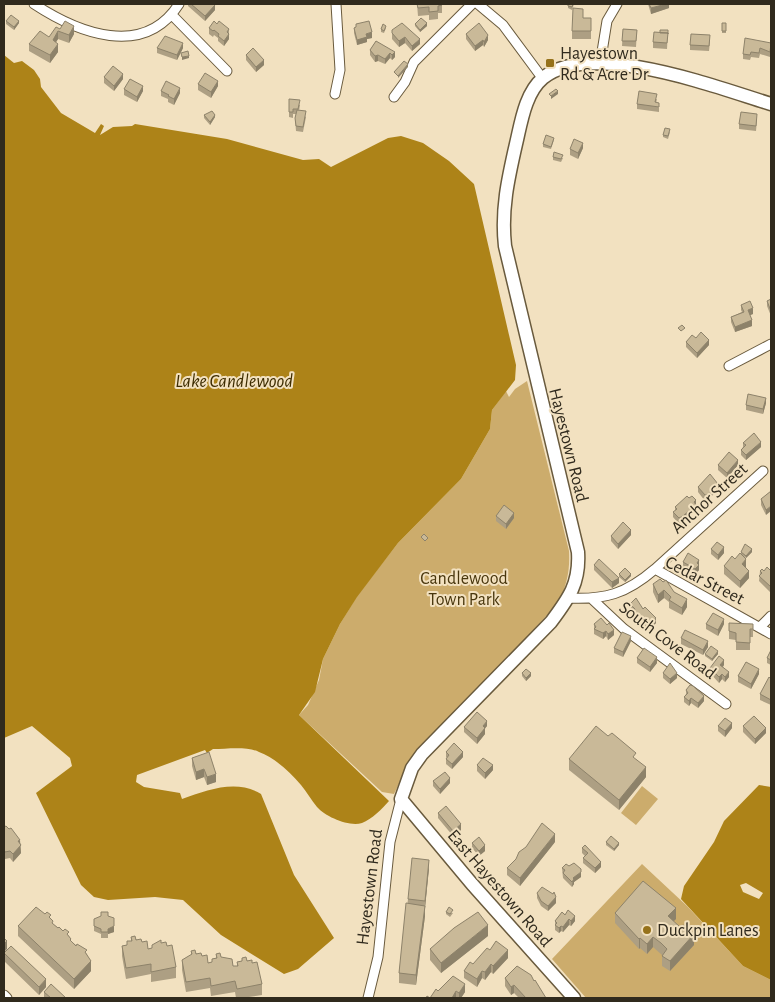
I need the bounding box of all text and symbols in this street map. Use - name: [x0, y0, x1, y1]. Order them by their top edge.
- place label: Hayestown Rd & Acre Dr: [560, 45, 649, 84]
- marker: Hayestown Rd & Acre Dr: [544, 57, 556, 69]
- water label: Lake Candlewood: [175, 372, 293, 391]
- street label: Hayestown Road: [545, 386, 591, 504]
- street label: Anchor Street: [668, 460, 751, 537]
- street label: Cedar Street: [662, 553, 747, 609]
- park label: Candlewood Town Park: [420, 570, 508, 609]
- street label: South Cove Road: [616, 599, 719, 683]
- street label: East Hayestown Road: [444, 827, 555, 951]
- street label: Hayestown Road: [354, 828, 386, 946]
- place label: Duckpin Lanes: [657, 922, 759, 940]
- marker: Duckpin Lanes: [641, 924, 653, 936]

